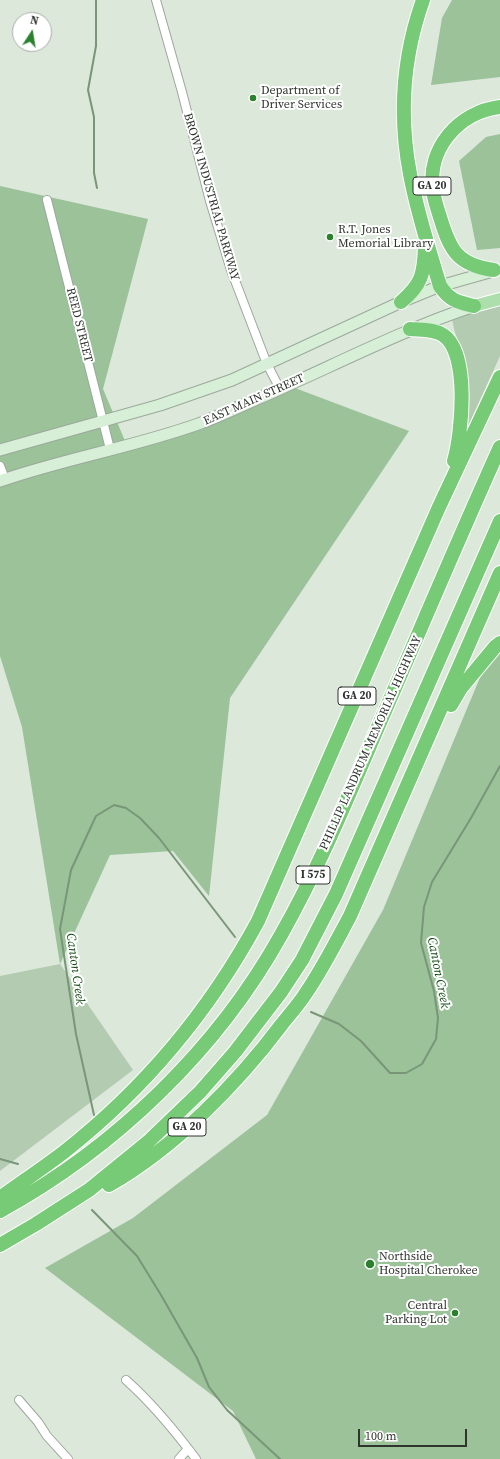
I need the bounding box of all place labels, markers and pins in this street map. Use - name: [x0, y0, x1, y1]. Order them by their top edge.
- place label: Department of Driver Services: [261, 84, 342, 112]
- marker: Department of Driver Services: [248, 93, 258, 103]
- place label: R.T. Jones Memorial Library: [338, 223, 433, 251]
- marker: R.T. Jones Memorial Library: [325, 232, 335, 242]
- place label: Northside Hospital Cherokee: [379, 1250, 478, 1278]
- marker: Northside Hospital Cherokee: [364, 1258, 376, 1270]
- place label: Central Parking Lot: [385, 1299, 447, 1327]
- marker: Central Parking Lot: [450, 1308, 460, 1318]

